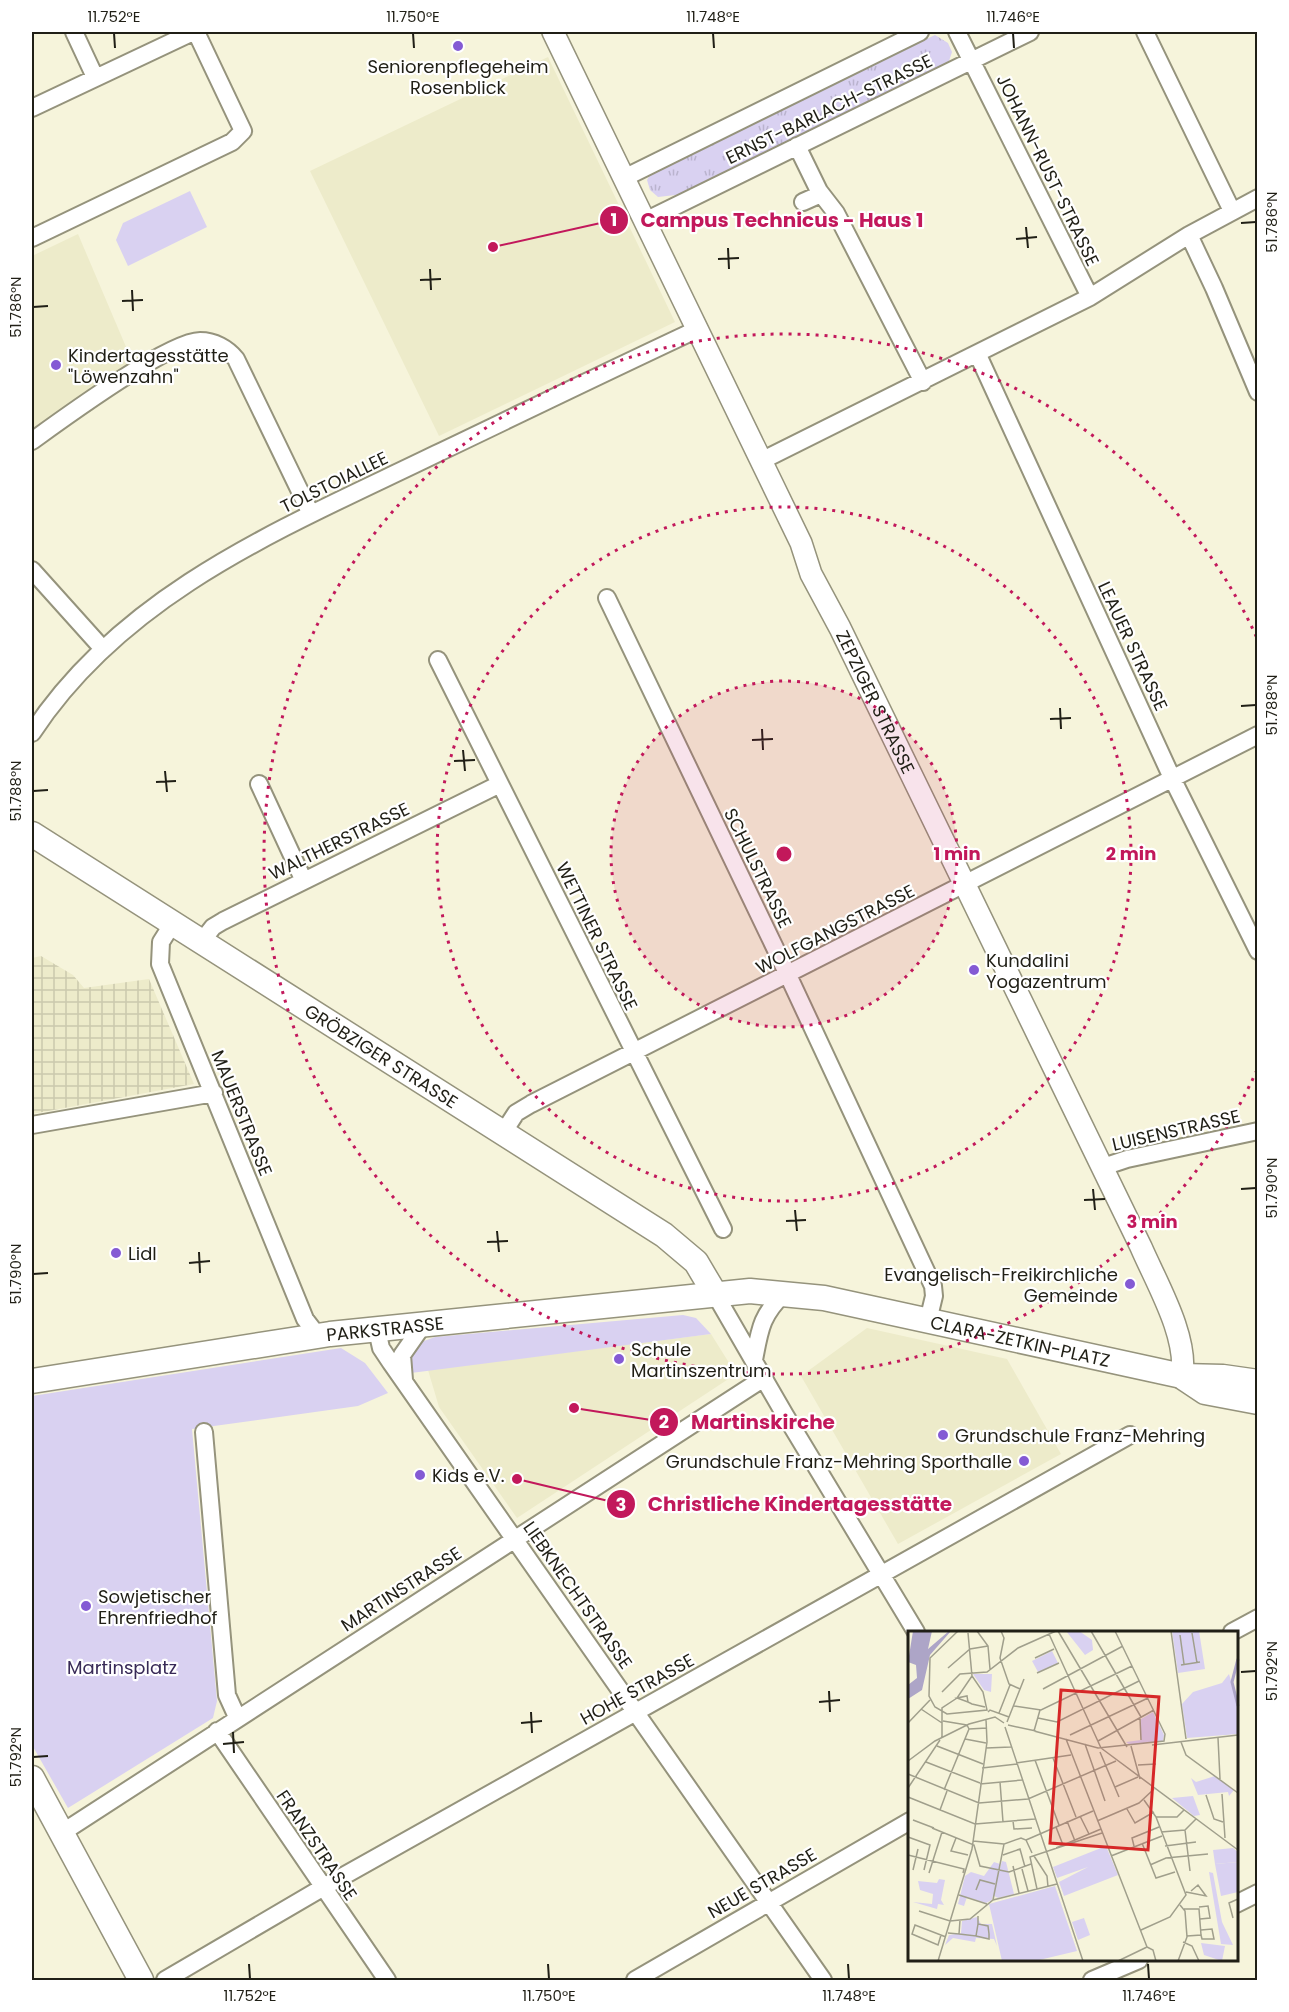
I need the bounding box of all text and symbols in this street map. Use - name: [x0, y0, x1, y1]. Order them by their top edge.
- text: 11.752°E: [88, 6, 140, 27]
- text: 11.750°E: [386, 6, 440, 27]
- text: 11.748°E: [686, 6, 740, 27]
- text: 11.746°E: [986, 6, 1040, 27]
- marker: Seniorenpflegeheim Rosenblick: [451, 39, 465, 53]
- street label: ERNST-BARLACH-STRASSE: [721, 48, 937, 170]
- place label: Seniorenpflegeheim Rosenblick: [367, 54, 549, 100]
- street label: JOHANN-RUST-STRASSE: [991, 70, 1105, 270]
- text: 51.786°N: [1261, 191, 1282, 253]
- callout: Campus Technicus - Haus 1: [599, 201, 936, 239]
- text: Campus Technicus - Haus 1: [641, 206, 923, 234]
- text: 1: [611, 207, 617, 232]
- text: 51.786°N: [5, 276, 26, 338]
- place label: Kindertagesstätte "Löwenzahn": [68, 343, 229, 389]
- marker: Kindertagesstätte "Löwenzahn": [49, 358, 63, 372]
- street label: TOLSTOIALLEE: [276, 445, 392, 519]
- street label: LEAUER STRASSE: [1092, 577, 1174, 715]
- street label: ZEPZIGER STRASSE: [830, 626, 921, 778]
- text: 51.788°N: [1261, 674, 1282, 736]
- text: 51.788°N: [5, 760, 26, 822]
- street label: WALTHERSTRASSE: [264, 796, 414, 886]
- street label: SCHULSTRASSE: [718, 804, 798, 932]
- text: 1 min: [933, 841, 981, 866]
- text: 2 min: [1106, 841, 1156, 866]
- centre of rings: [774, 844, 794, 864]
- street label: WETTINER STRASSE: [550, 858, 644, 1014]
- street label: WOLFGANGSTRASSE: [751, 878, 919, 980]
- place label: Kundalini Yogazentrum: [986, 948, 1107, 994]
- marker: Kundalini Yogazentrum: [967, 963, 981, 977]
- street label: GRÖBZIGER STRASSE: [300, 998, 463, 1114]
- street label: MAUERSTRASSE: [205, 1046, 279, 1180]
- street label: LUISENSTRASSE: [1110, 1103, 1242, 1157]
- text: 51.790°N: [1261, 1157, 1282, 1219]
- text: 3 min: [1126, 1209, 1178, 1234]
- place label: Lidl: [128, 1241, 157, 1266]
- text: 51.790°N: [5, 1243, 26, 1305]
- marker: Lidl: [109, 1246, 123, 1260]
- place label: Evangelisch-Freikirchliche Gemeinde: [884, 1262, 1118, 1308]
- marker: Evangelisch-Freikirchliche Gemeinde: [1123, 1277, 1137, 1291]
- street label: CLARA-ZETKIN-PLATZ: [928, 1309, 1112, 1372]
- street label: PARKSTRASSE: [325, 1310, 445, 1347]
- place label: Schule Martinszentrum: [631, 1337, 771, 1383]
- marker: Schule Martinszentrum: [612, 1352, 626, 1366]
- callout: Martinskirche: [649, 1403, 847, 1441]
- text: Martinskirche: [691, 1408, 835, 1436]
- text: 2: [659, 1409, 669, 1434]
- place label: Grundschule Franz-Mehring: [955, 1423, 1205, 1448]
- marker: Grundschule Franz-Mehring: [936, 1428, 950, 1442]
- place label: Grundschule Franz-Mehring Sporthalle: [666, 1449, 1012, 1474]
- marker: Grundschule Franz-Mehring Sporthalle: [1017, 1454, 1031, 1468]
- place label: Kids e.V.: [432, 1463, 504, 1488]
- marker: Kids e.V.: [413, 1468, 427, 1482]
- callout: Christliche Kindertagesstätte: [606, 1485, 964, 1523]
- text: Christliche Kindertagesstätte: [648, 1490, 952, 1518]
- text: 3: [616, 1492, 626, 1517]
- street label: LIEBKNECHTSTRASSE: [518, 1516, 638, 1674]
- street label: MARTINSTRASSE: [336, 1541, 466, 1637]
- place label: Sowjetischer Ehrenfriedhof: [98, 1584, 218, 1630]
- marker: Sowjetischer Ehrenfriedhof: [79, 1599, 93, 1613]
- inset map: [908, 1631, 1238, 1961]
- text: 51.792°N: [1261, 1641, 1282, 1701]
- street label: HOHE STRASSE: [575, 1647, 699, 1731]
- park label: Martinsplatz: [67, 1655, 177, 1680]
- text: 51.792°N: [5, 1727, 26, 1787]
- street label: FRANZSTRASSE: [271, 1785, 363, 1905]
- street label: NEUE STRASSE: [703, 1842, 821, 1924]
- text: 11.752°E: [224, 1985, 276, 2006]
- text: 11.750°E: [522, 1985, 576, 2006]
- text: 11.748°E: [822, 1985, 876, 2006]
- text: 11.746°E: [1122, 1985, 1176, 2006]

